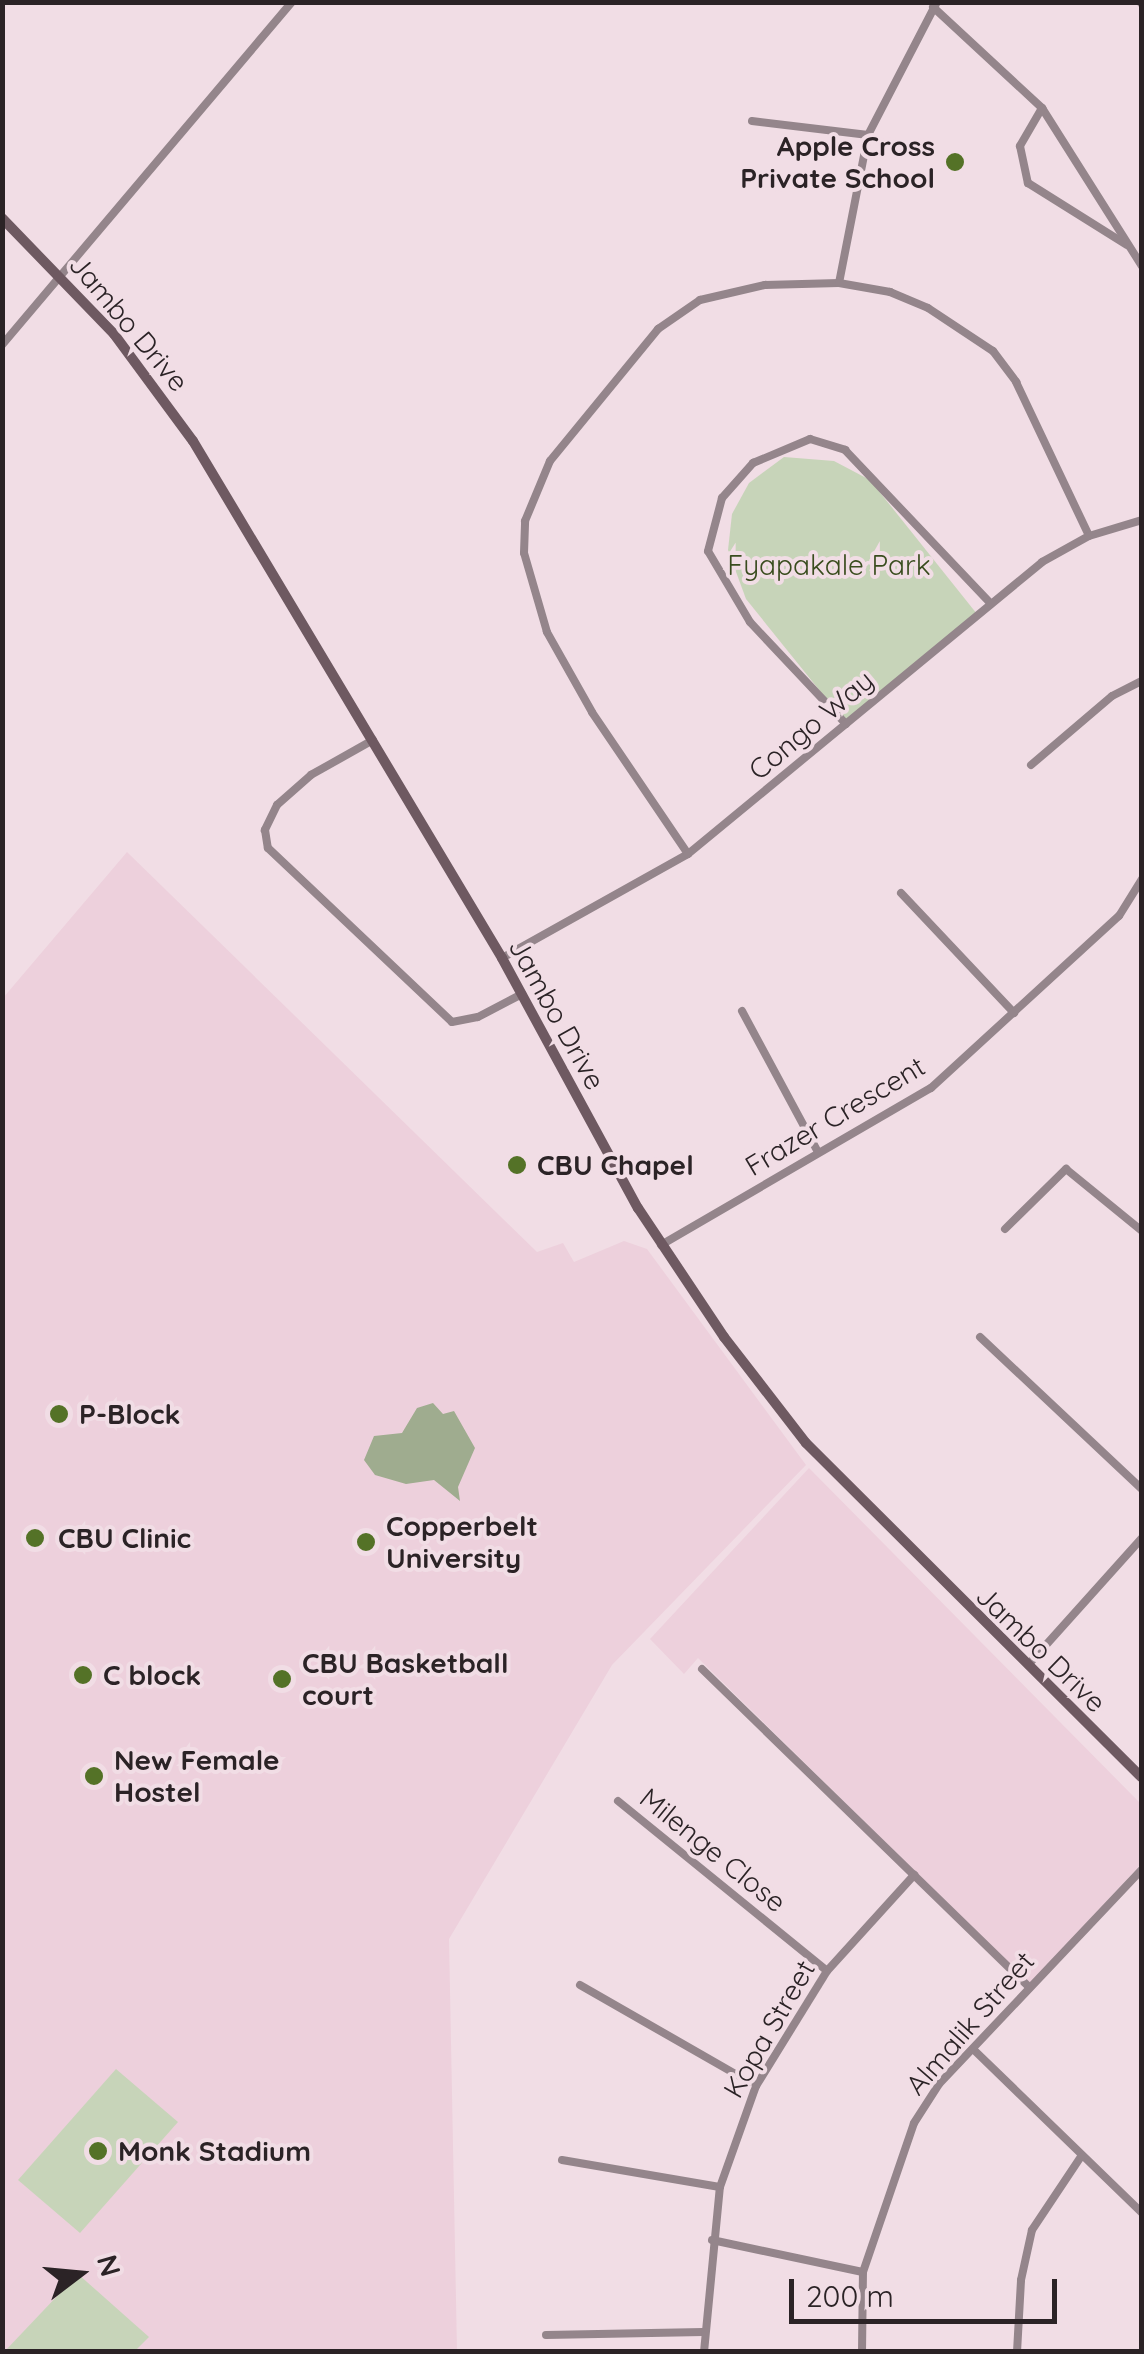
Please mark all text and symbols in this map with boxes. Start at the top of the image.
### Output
place label: Apple Cross Private School [740,129,935,195]
marker: Apple Cross Private School [944,151,966,173]
street label: Jambo Drive [62,248,196,398]
park label: Fyapakale Park [727,548,931,582]
street label: Congo Way [742,663,880,787]
street label: Jambo Drive [502,933,612,1095]
street label: Frazer Crescent [739,1049,931,1183]
place label: CBU Chapel [537,1148,694,1182]
marker: CBU Chapel [506,1154,528,1176]
place label: P-Block [79,1397,180,1431]
marker: P-Block [48,1403,70,1425]
place label: Copperbelt University [386,1509,538,1575]
place label: CBU Clinic [58,1521,191,1555]
marker: CBU Clinic [22,1525,48,1551]
marker: Copperbelt University [355,1531,377,1553]
street label: Jambo Drive [969,1579,1113,1719]
place label: CBU Basketball court [302,1646,508,1712]
place label: C block [103,1658,201,1692]
marker: C block [72,1664,94,1686]
marker: CBU Basketball court [271,1668,293,1690]
place label: New Female Hostel [114,1743,279,1809]
marker: New Female Hostel [83,1765,105,1787]
street label: Milenge Close [633,1781,793,1919]
street label: Almalik Street [899,1945,1041,2101]
street label: Kopa Street [716,1954,822,2104]
place label: Monk Stadium [118,2134,311,2168]
marker: Monk Stadium [87,2140,109,2162]
north arrow [30,2224,130,2324]
text: N [90,2251,129,2280]
scale bar [794,2259,1062,2321]
text: 200 m [806,2277,894,2315]

